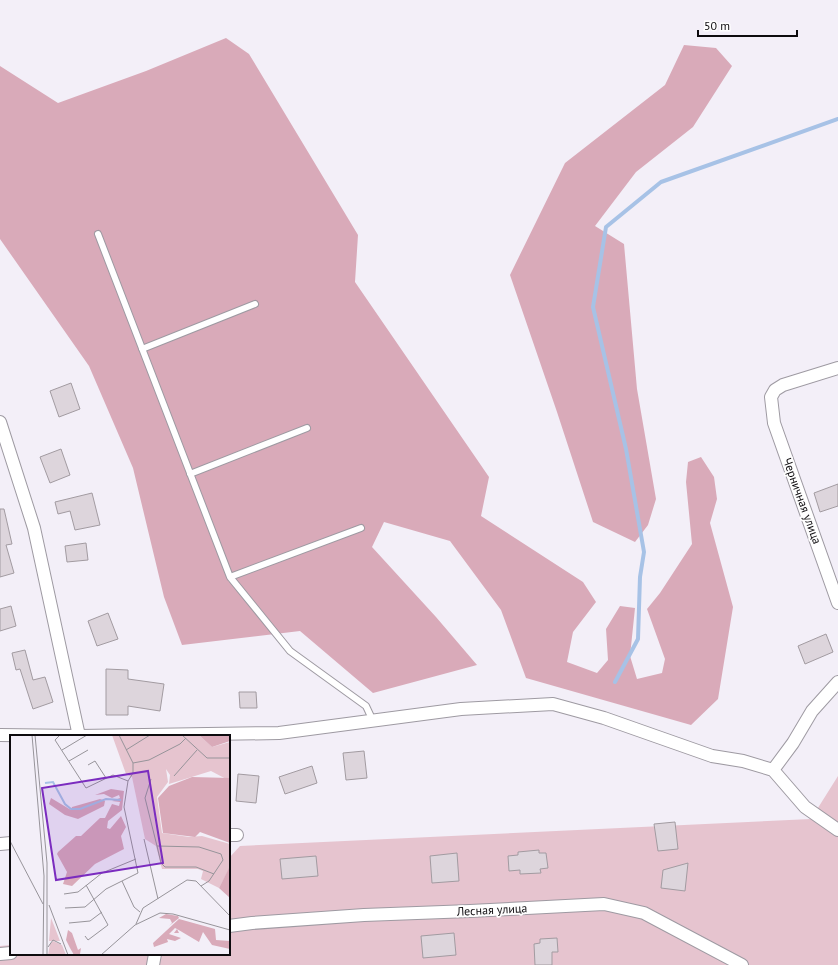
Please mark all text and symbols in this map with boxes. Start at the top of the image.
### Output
scale bar [698,12,797,38]
text: 50 m [704,18,730,33]
street label: Черничная улица [780,456,825,546]
inset map [10,735,230,955]
street label: Лесная улица [455,900,528,919]

